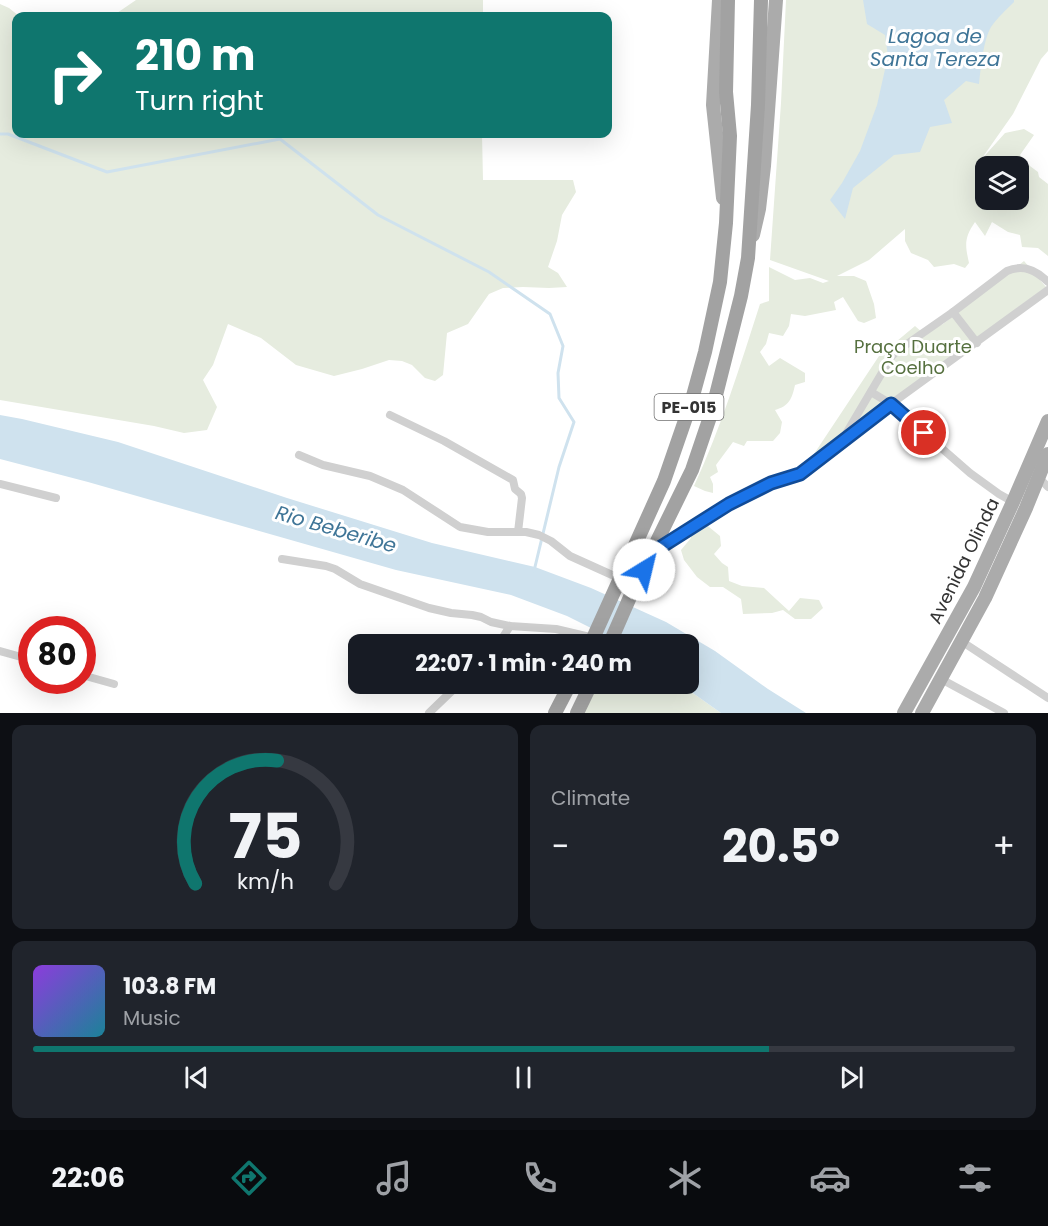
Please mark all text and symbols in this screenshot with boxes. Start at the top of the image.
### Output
water label: Lagoa de Santa Tereza [870,22,1000,73]
text: 210 m [135,26,256,85]
icon: right [36,36,114,114]
text: Turn right [135,82,264,119]
map controls [975,156,1029,210]
button: layers [975,156,1029,210]
park label: Praça Duarte Coelho [854,334,972,380]
road number: PE-015 [654,394,724,420]
pin [898,407,949,458]
icon: arrive [907,416,940,449]
street label: Avenida Olinda [922,494,1005,628]
water label: Rio Beberibe [272,498,400,560]
position arrow [612,538,676,602]
speed limit sign: 80 [18,616,96,694]
text: 22:07 · 1 min · 240 m [415,648,632,679]
text: Climate [551,784,630,812]
text: 75 [228,792,302,880]
text: 20.5° [722,815,840,878]
text: − [551,823,569,870]
text: + [992,823,1015,870]
text: km/h [236,866,294,897]
text: 103.8 FM [123,971,216,1002]
text: Music [123,1004,181,1032]
icon: previous [180,1061,213,1094]
icon: pause [507,1061,540,1094]
icon: next [835,1061,868,1094]
icon: directions [228,1157,270,1199]
icon: music [373,1157,415,1199]
icon: phone [519,1157,561,1199]
icon: climate [664,1157,706,1199]
icon: car [809,1157,851,1199]
icon: filters [954,1157,996,1199]
text: 22:06 [52,1159,125,1196]

